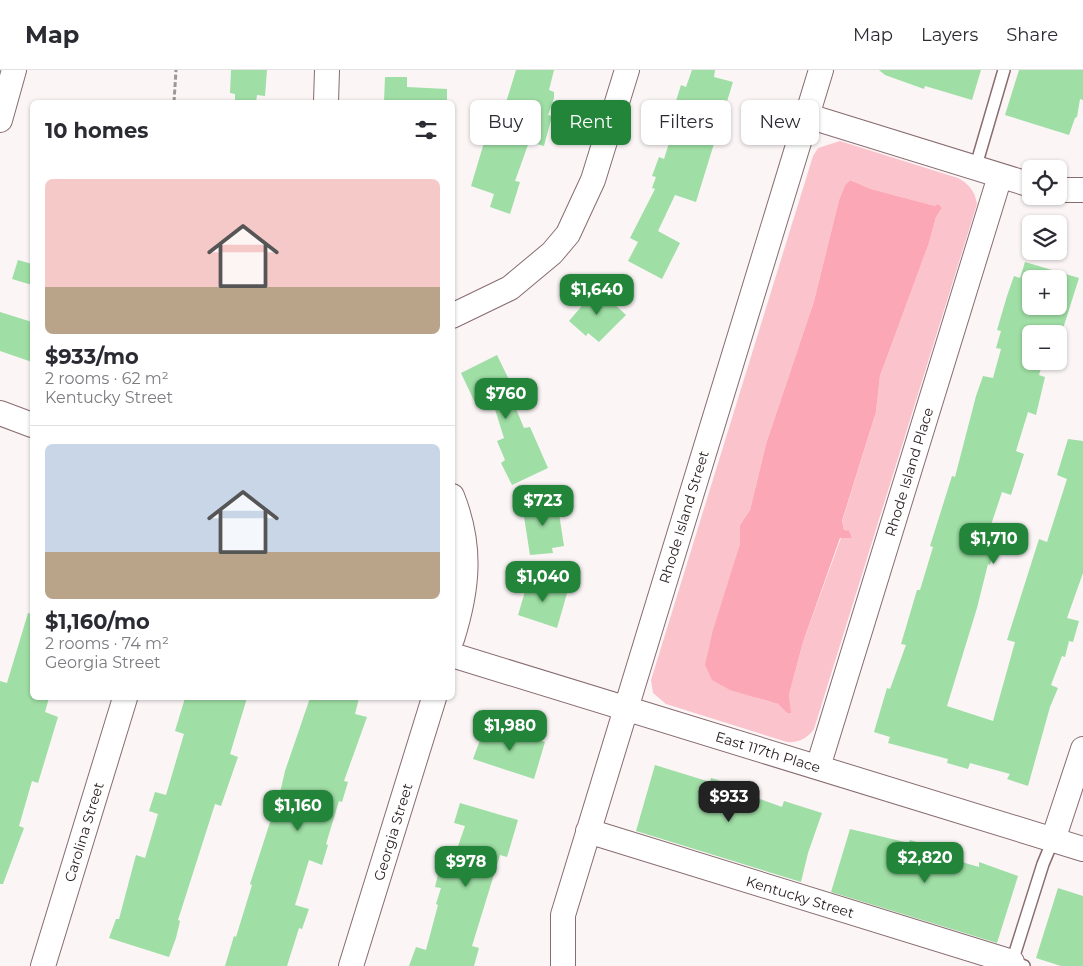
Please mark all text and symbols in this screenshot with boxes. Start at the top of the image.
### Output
text: Map [25,20,79,49]
text: Map [853,24,893,46]
text: Layers [921,24,978,46]
text: Share [1006,24,1058,46]
chip: Buy [470,100,541,145]
chip: Rent [551,100,631,145]
chip: Filters [641,100,731,145]
chip: New [741,100,819,145]
icon: filters [412,116,440,144]
text: 10 homes [45,118,148,143]
map controls [1022,160,1067,370]
button: locate [1022,160,1067,205]
icon: home [198,211,288,301]
button: layers [1022,215,1067,260]
button: + [1022,270,1067,315]
pin: $1,640 [556,274,638,316]
text: $1,640 [571,280,623,299]
button: − [1022,325,1067,370]
text: $933/mo [45,344,139,369]
text: 2 rooms · 62 m² [45,369,169,388]
pin: $760 [476,378,536,420]
text: $760 [486,384,526,403]
text: Kentucky Street [45,388,173,407]
street label: Rhode Island Place [881,405,937,539]
street label: Rhode Island Street [655,448,713,586]
icon: home [198,477,288,567]
pin: $723 [513,484,573,527]
text: $723 [524,491,562,510]
pin: $1,710 [953,522,1035,565]
text: $1,710 [970,529,1018,548]
pin: $1,040 [502,560,584,603]
text: $1,040 [516,567,570,586]
text: $1,160/mo [45,609,150,634]
text: 2 rooms · 74 m² [45,634,169,653]
text: Georgia Street [45,653,161,672]
pin: $1,980 [469,710,551,752]
text: $1,980 [484,716,536,735]
street label: East 117th Place [713,727,823,777]
street label: Carolina Street [60,780,108,884]
pin: $933 [699,780,759,823]
street label: Georgia Street [370,781,416,883]
text: $933 [710,787,748,806]
pin: $1,160 [257,790,339,832]
text: $1,160 [274,796,322,815]
pin: $2,820 [884,842,966,884]
pin: $978 [436,846,496,888]
text: $2,820 [897,848,953,867]
text: $978 [446,852,486,871]
street label: Kentucky Street [744,872,856,922]

